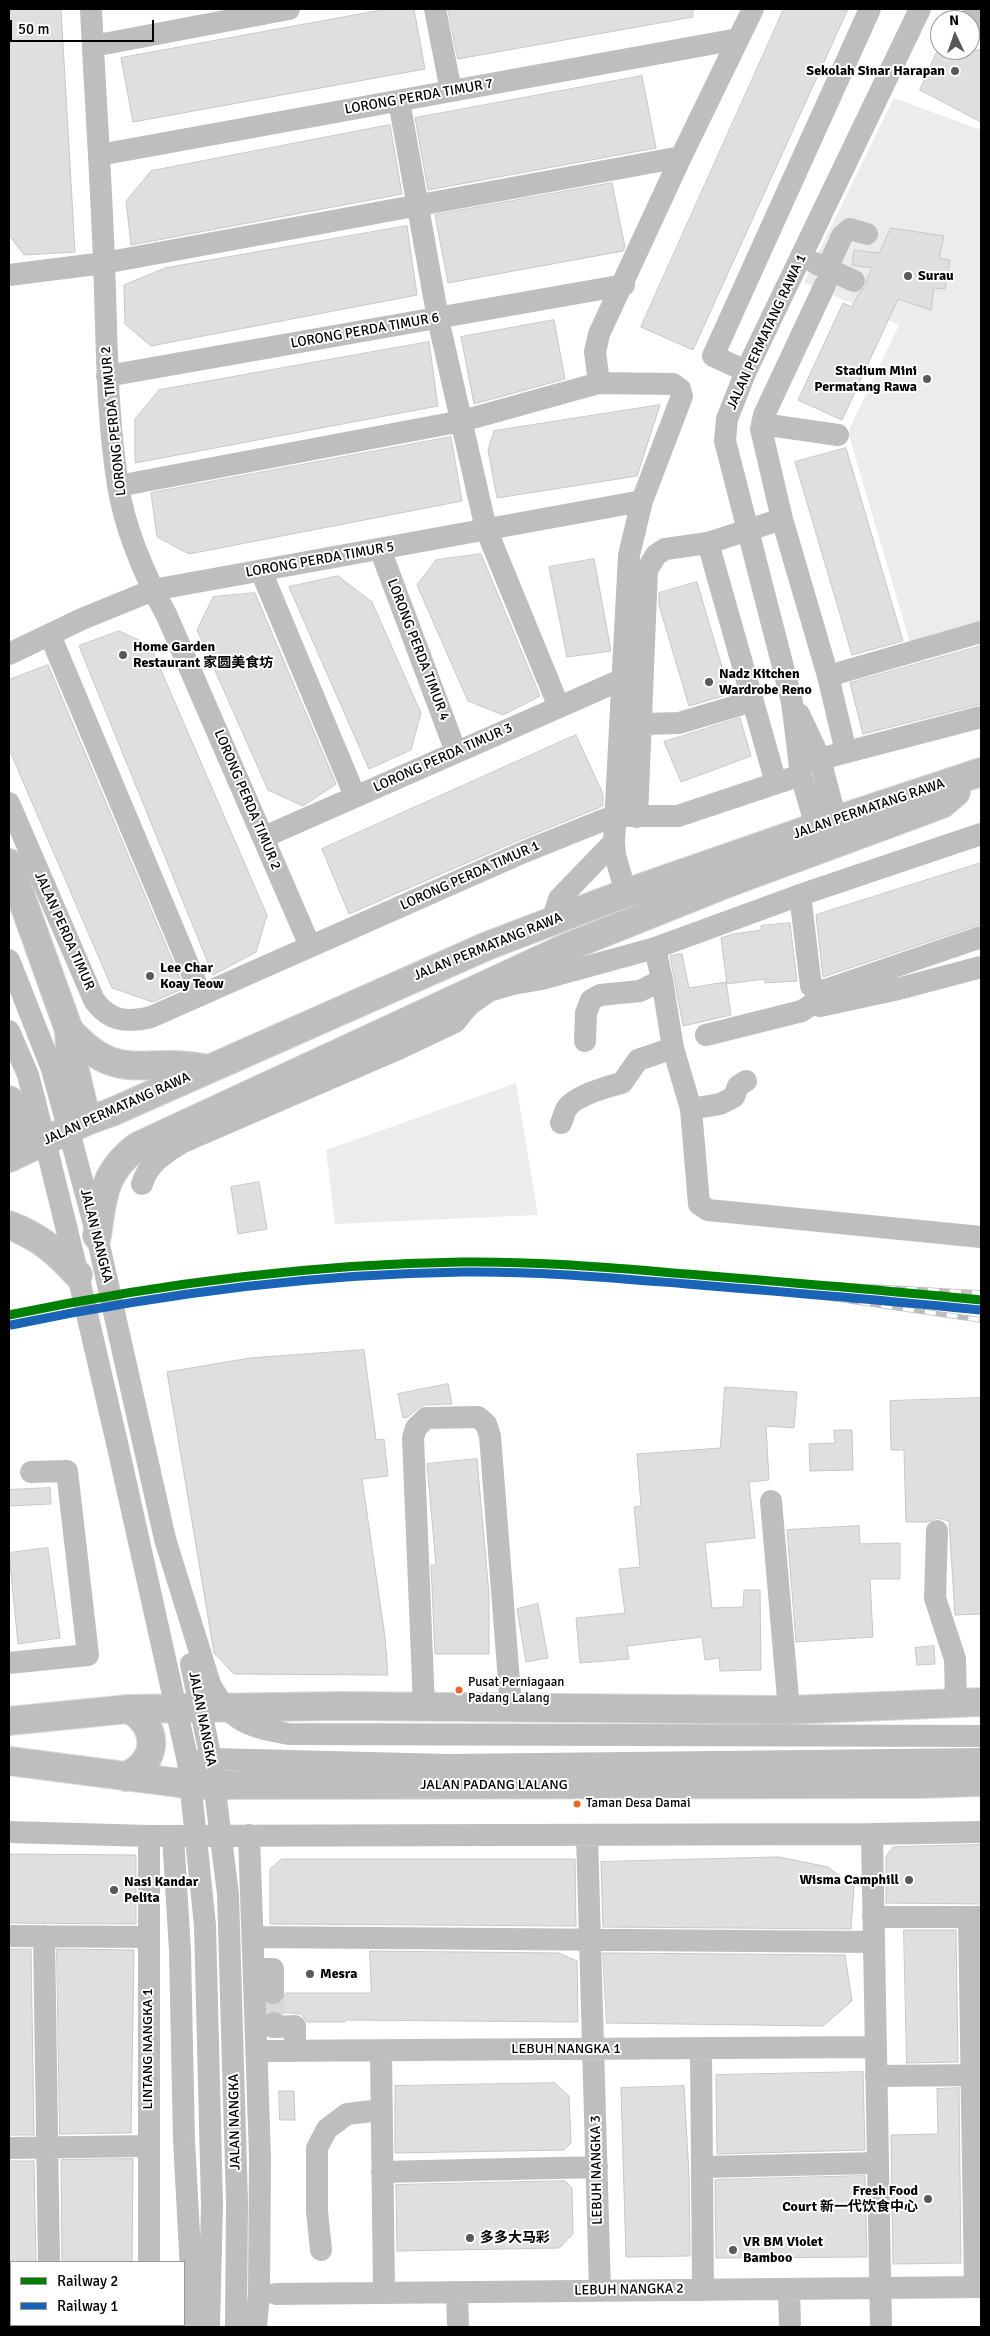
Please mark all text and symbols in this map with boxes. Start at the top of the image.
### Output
scale bar [12,10,156,42]
north arrow [930,10,980,60]
text: N [949,12,960,29]
text: 50 m [18,20,49,38]
place label: Sekolah Sinar Harapan [806,63,945,79]
marker: Sekolah Sinar Harapan [949,65,961,77]
street label: LORONG PERDA TIMUR 7 [343,76,495,118]
street label: JALAN PERMATANG RAWA 1 [724,252,810,412]
place label: Surau [918,268,954,284]
marker: Surau [902,270,914,282]
street label: LORONG PERDA TIMUR 6 [289,310,441,352]
street label: LORONG PERDA TIMUR 2 [98,345,130,497]
place label: Stadium Mini Permatang Rawa [814,363,917,396]
marker: Stadium Mini Permatang Rawa [921,373,933,385]
street label: LORONG PERDA TIMUR 5 [244,539,396,581]
street label: LORONG PERDA TIMUR 4 [383,577,453,723]
place label: Home Garden Restaurant 家圆美食坊 [133,639,273,672]
marker: Home Garden Restaurant 家圆美食坊 [117,649,129,661]
place label: Nadz Kitchen Wardrobe Reno [719,666,812,699]
marker: Nadz Kitchen Wardrobe Reno [703,676,715,688]
street label: LORONG PERDA TIMUR 3 [371,720,515,796]
street label: LORONG PERDA TIMUR 2 [210,727,284,873]
street label: JALAN PERMATANG RAWA [791,775,947,843]
street label: LORONG PERDA TIMUR 1 [398,838,542,914]
street label: JALAN PERDA TIMUR [30,869,98,993]
street label: JALAN PERMATANG RAWA [411,909,565,985]
place label: Lee Char Koay Teow [160,960,224,992]
marker: Lee Char Koay Teow [144,970,156,982]
street label: JALAN PERMATANG RAWA [41,1069,193,1149]
street label: JALAN NANGKA [76,1187,116,1285]
street label: JALAN NANGKA [185,1670,219,1768]
place label: Pusat Perniagaan Padang Lalang [468,1675,564,1706]
marker: Pusat Perniagaan Padang Lalang [454,1685,464,1695]
street label: JALAN PADANG LALANG [420,1777,568,1793]
place label: Taman Desa Damai [586,1796,690,1812]
marker: Taman Desa Damai [572,1799,582,1809]
place label: Wisma Camphill [799,1872,899,1888]
place label: Nasi Kandar Pelita [124,1874,198,1906]
marker: Wisma Camphill [903,1874,915,1886]
marker: Nasi Kandar Pelita [108,1884,120,1896]
place label: Mesra [320,1966,357,1982]
marker: Mesra [304,1968,316,1980]
street label: LINTANG NANGKA 1 [140,1988,156,2110]
street label: LEBUH NANGKA 1 [511,2041,621,2057]
street label: JALAN NANGKA [226,2074,244,2170]
street label: LEBUH NANGKA 3 [588,2115,606,2225]
place label: Fresh Food Court 新一代饮食中心 [782,2183,918,2216]
marker: Fresh Food Court 新一代饮食中心 [922,2193,934,2205]
place label: 多多大马彩 [480,2230,550,2246]
marker: 多多大马彩 [464,2232,476,2244]
place label: VR BM Violet Bamboo [743,2234,823,2266]
marker: VR BM Violet Bamboo [727,2244,739,2256]
legend [10,2261,185,2326]
text: Railway 2 [57,2272,118,2290]
street label: LEBUH NANGKA 2 [574,2281,684,2299]
text: Railway 1 [57,2297,118,2315]

